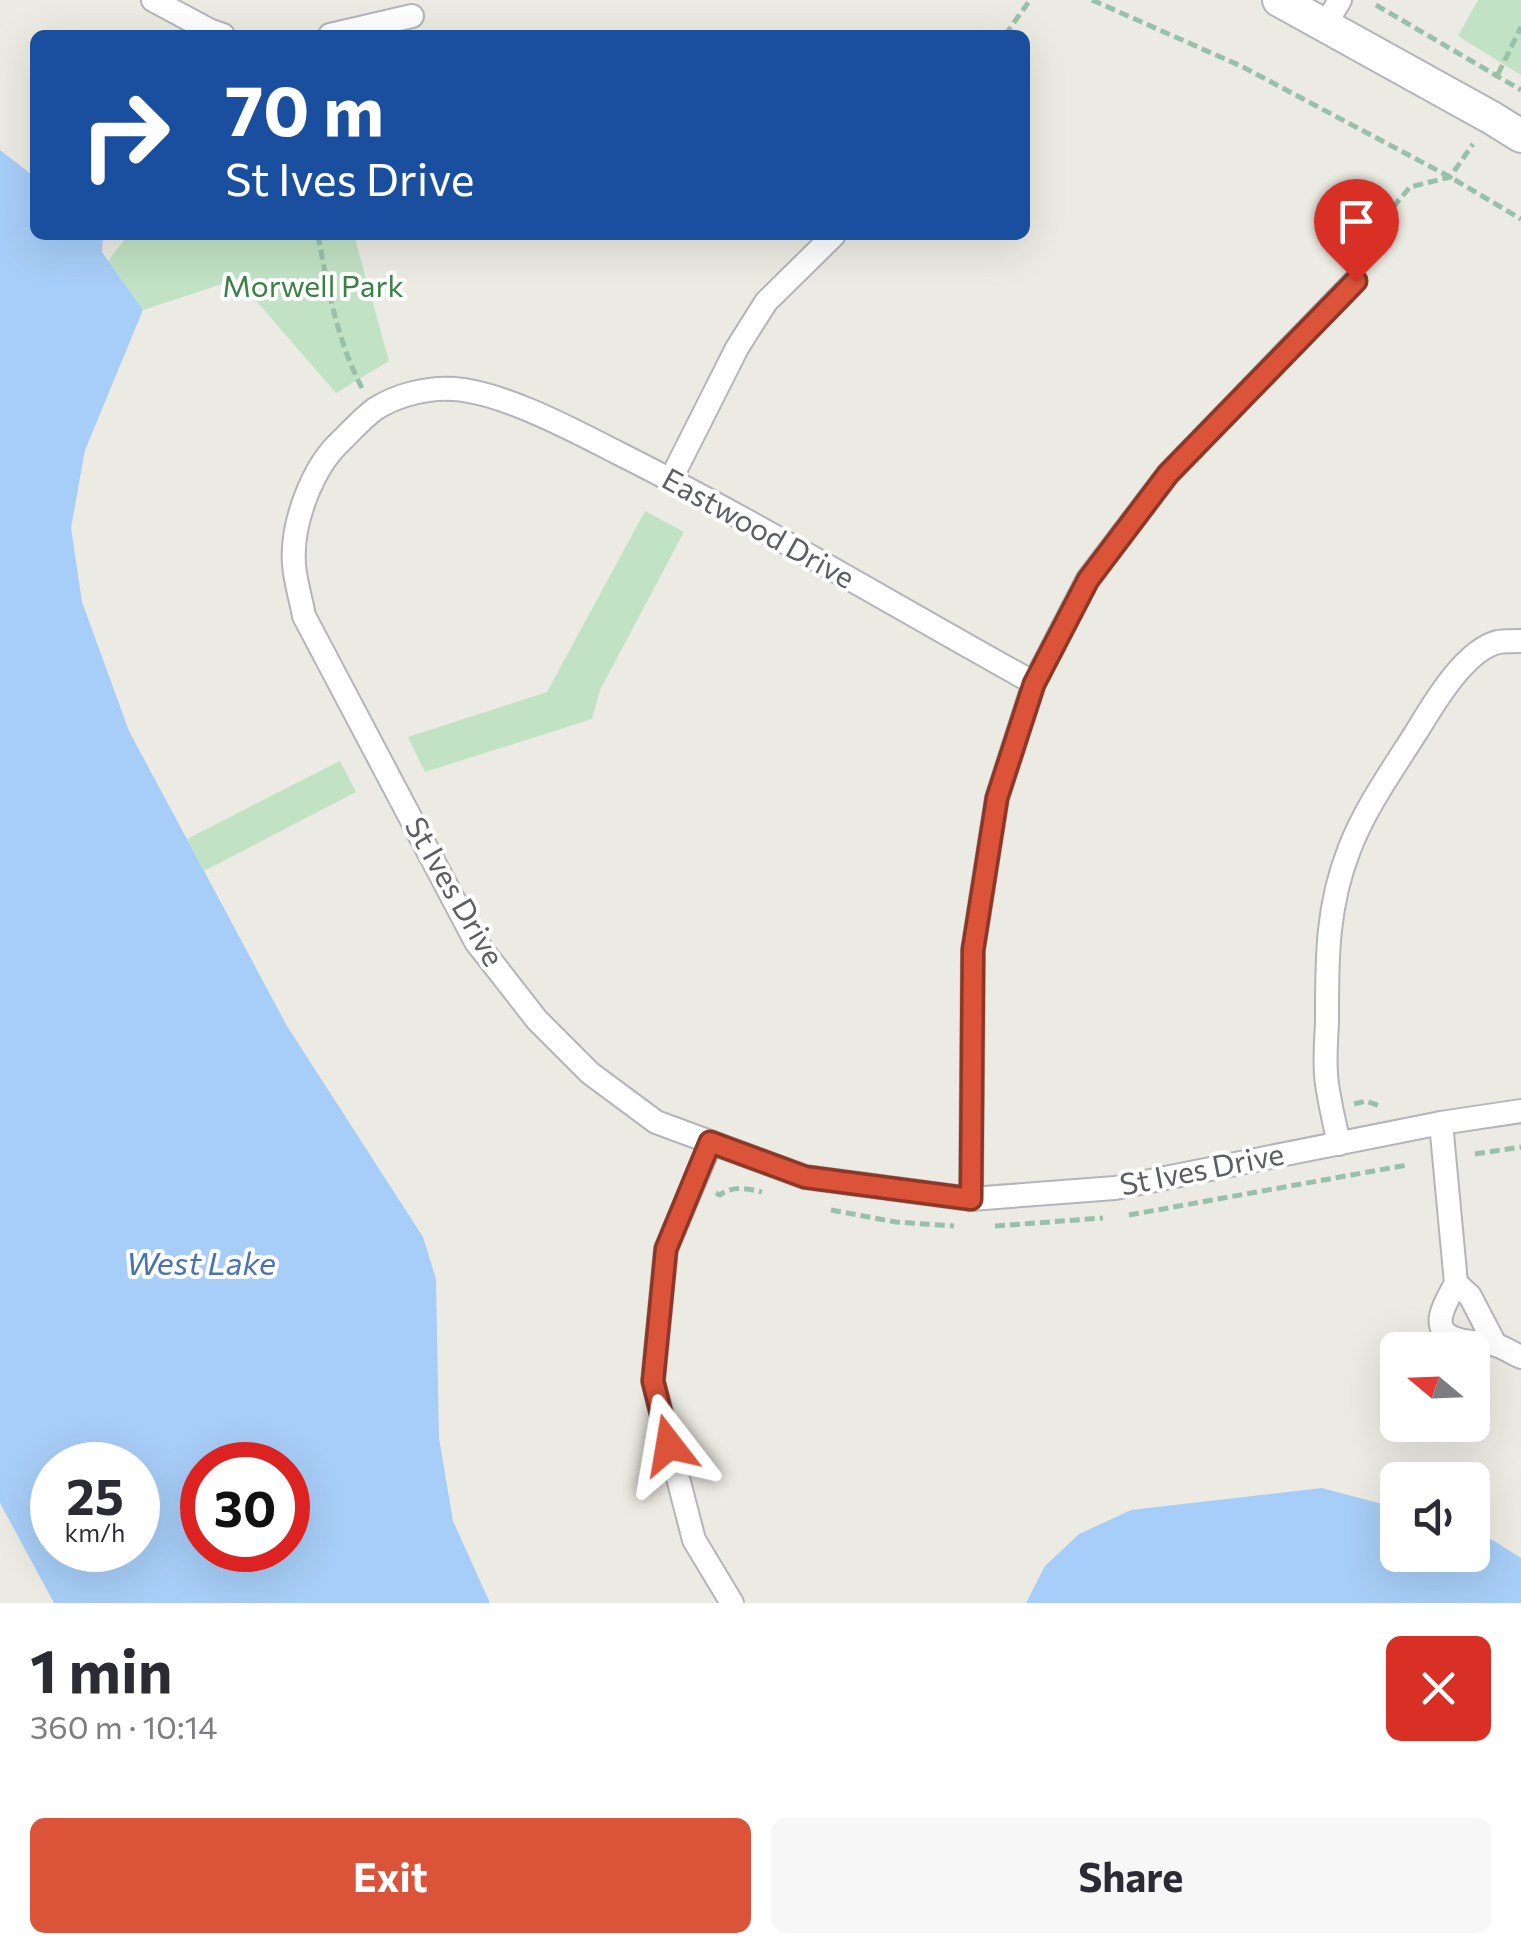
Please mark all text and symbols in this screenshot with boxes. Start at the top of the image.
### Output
text: 70 m [225,65,384,150]
icon: right [60,70,190,200]
text: St Ives Drive [225,150,474,205]
pin [1314,179,1399,282]
icon: arrive [1329,194,1384,249]
park label: Morwell Park [222,266,404,303]
street label: Eastwood Drive [657,459,862,595]
street label: St Ives Drive [399,809,514,972]
street label: St Ives Drive [1116,1134,1287,1202]
water label: West Lake [126,1242,276,1282]
north arrow [1380,1332,1490,1442]
map controls [1380,1332,1490,1572]
position arrow [617,1393,721,1497]
speed limit sign: 30 [180,1442,310,1572]
button: sound [1380,1462,1490,1572]
text: 25 [66,1464,124,1525]
text: km/h [65,1517,125,1547]
text: 1 min [30,1632,172,1705]
button: close [1386,1636,1491,1741]
text: 360 m · 10:14 [30,1706,217,1746]
button: Exit [30,1818,751,1933]
button: Share [771,1818,1491,1933]

